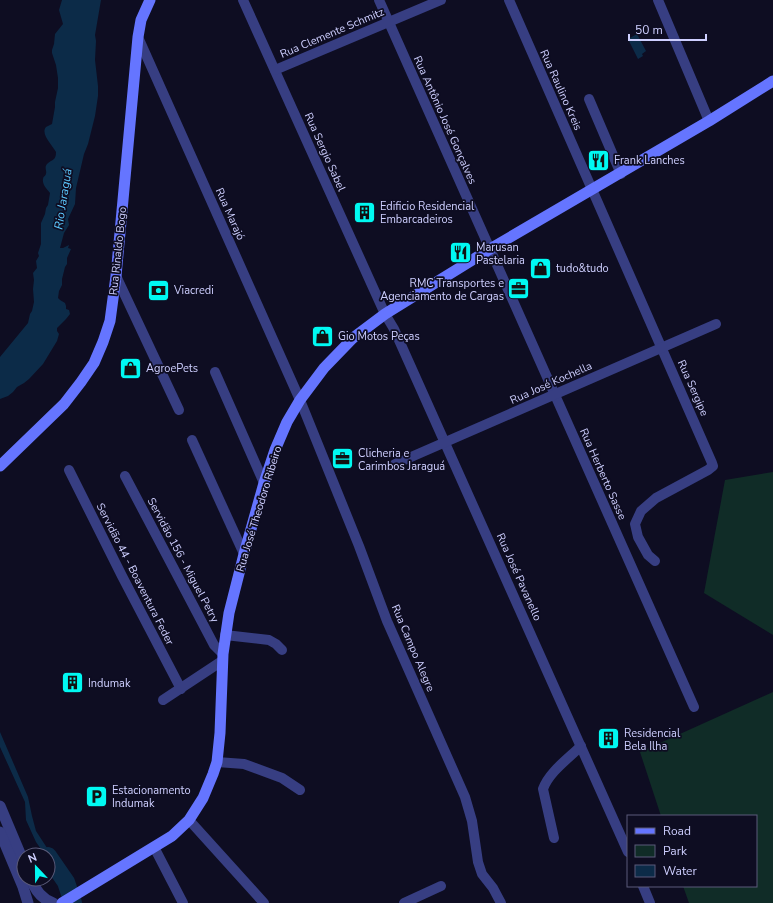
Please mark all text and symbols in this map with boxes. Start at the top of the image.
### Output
street label: Rua Clemente Schmitz [278,4,386,62]
scale bar [629,16,706,42]
text: 50 m [635,22,663,38]
street label: Rua Raulino Kreis [536,47,586,133]
street label: Rua Antônio José Gonçalves [410,54,480,186]
street label: Rua Sergio Sabel [301,110,349,194]
restaurant icon: Frank Lanches [586,147,612,173]
place label: Frank Lanches [614,153,685,168]
water label: Rio Jaraguá [50,167,76,231]
street label: Rua Marajó [212,185,248,243]
building icon: Edificio Residencial Embarcadeiros [352,199,378,225]
place label: Edificio Residencial Embarcadeiros [380,199,475,227]
street label: Rua Rinaldo Bogo [106,206,130,296]
restaurant icon: Marusan Pastelaria [448,240,474,266]
place label: Marusan Pastelaria [476,240,525,268]
shop icon: tudo&tudo [527,255,553,281]
place label: tudo&tudo [556,261,609,276]
place label: RMC Transportes e Agenciamento de Cargas [380,276,504,304]
office icon: RMC Transportes e Agenciamento de Cargas [506,276,532,302]
bank icon: Viacredi [145,277,171,303]
place label: Viacredi [173,283,214,298]
shop icon: Gio Motos Peças [310,323,336,349]
place label: Gio Motos Peças [338,329,420,344]
shop icon: AgroePets [118,355,144,381]
street label: Rua José Kochella [508,358,595,408]
street label: Rua Sergipe [674,358,712,419]
place label: AgroePets [146,361,198,376]
street label: Rua Herberto Sasse [576,426,630,522]
street label: Rua José Theodoro Ribeiro [233,444,285,574]
office icon: Clicheria e Carimbos Jaraguá [330,446,356,472]
place label: Clicheria e Carimbos Jaraguá [358,446,445,474]
street label: Servidão 156 - Miguel Petry [144,495,222,625]
street label: Servidão 44 - Boaventura Feder [93,501,177,648]
street label: Rua José Pavanello [493,531,545,623]
street label: Rua Campo Alegre [388,602,438,694]
building icon: Indumak [60,670,86,696]
place label: Indumak [88,676,131,691]
building icon: Residencial Bela Ilha [595,726,621,752]
place label: Residencial Bela Ilha [624,726,681,754]
parking icon: Estacionamento Indumak [83,783,109,809]
place label: Estacionamento Indumak [112,783,191,811]
legend [627,815,757,887]
text: Road [663,823,691,839]
text: Park [663,843,688,859]
north arrow [16,847,56,887]
text: N [26,850,39,867]
text: Water [663,863,697,879]

